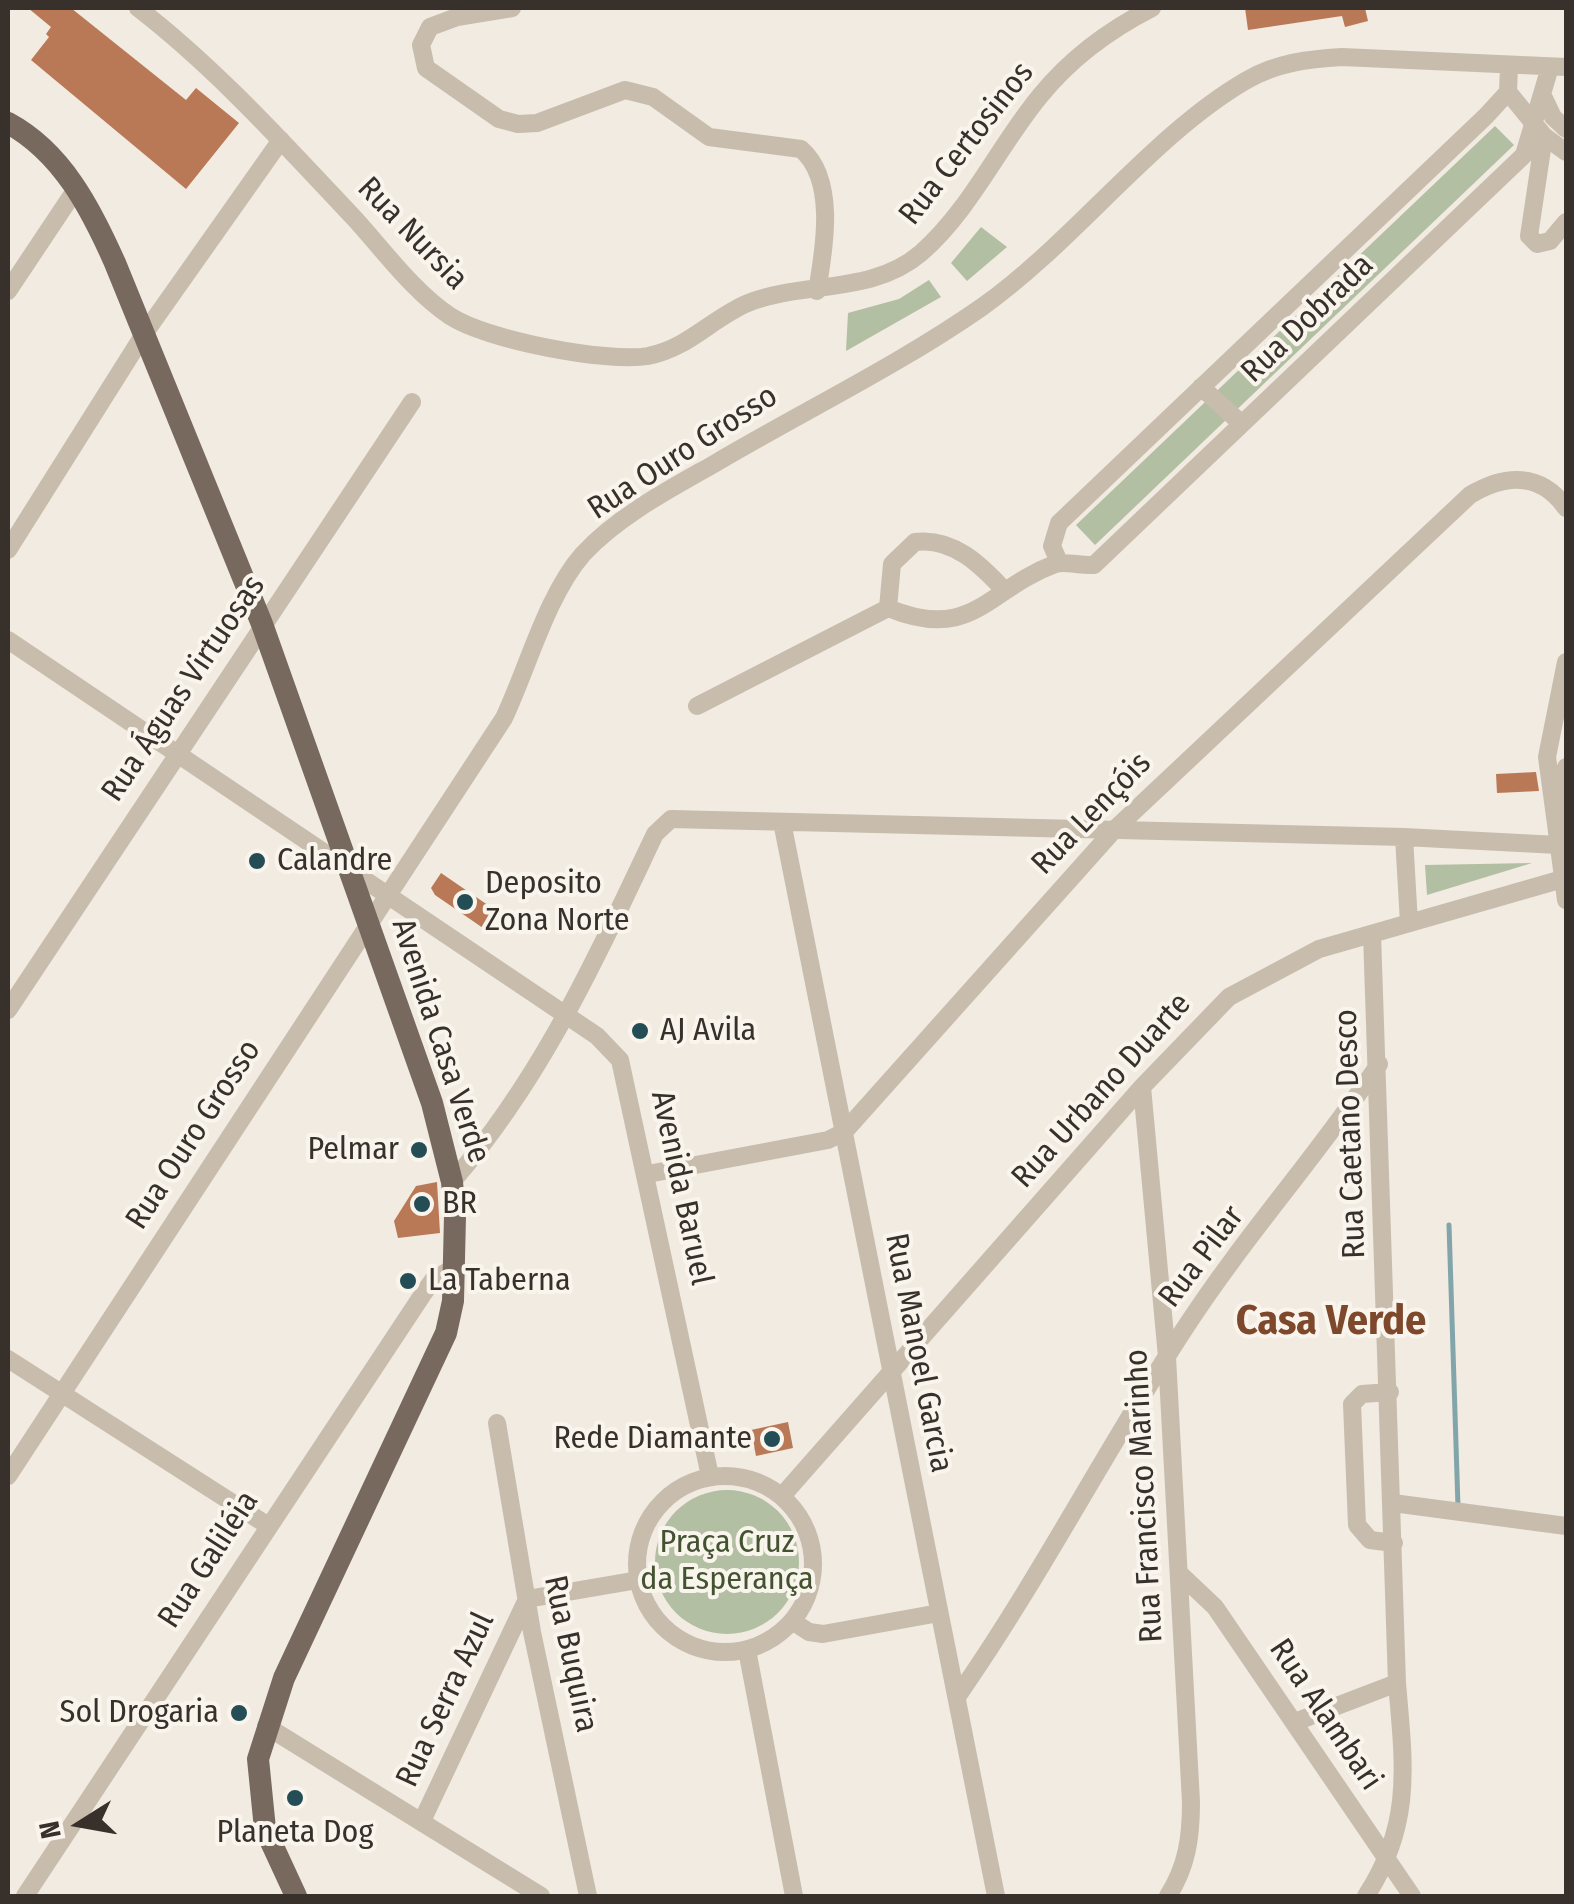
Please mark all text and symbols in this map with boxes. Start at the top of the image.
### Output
street label: Rua Certosinos [892,55,1042,233]
street label: Rua Nursia [349,170,475,298]
street label: Rua Dobrada [1234,247,1382,391]
street label: Rua Ouro Grosso [581,378,785,528]
street label: Rua Águas Virtuosas [94,569,274,809]
street label: Rua Lençóis [1024,745,1160,883]
place label: Calandre [277,842,392,880]
marker: Calandre [246,850,268,872]
place label: Deposito Zona Norte [485,865,630,940]
marker: Deposito Zona Norte [454,891,476,913]
street label: Avenida Casa Verde [382,914,498,1168]
street label: Rua Urbano Duarte [1004,986,1200,1196]
street label: Rua Caetano Desco [1327,1008,1375,1260]
place label: AJ Avila [660,1012,756,1050]
marker: AJ Avila [629,1020,651,1042]
street label: Rua Ouro Grosso [119,1033,269,1237]
street label: Avenida Baruel [642,1087,720,1289]
place label: Pelmar [308,1131,399,1169]
marker: Pelmar [408,1139,430,1161]
place label: BR [442,1185,477,1223]
marker: BR [411,1193,433,1215]
street label: Rua Pilar [1151,1199,1253,1315]
street label: Rua Manoel Garcia [876,1230,960,1476]
place label: La Taberna [428,1262,571,1300]
marker: La Taberna [397,1270,419,1292]
district label: Casa Verde [1236,1297,1426,1347]
street label: Rua Francisco Marinho [1118,1348,1172,1644]
place label: Rede Diamante [553,1420,752,1458]
marker: Rede Diamante [761,1428,783,1450]
street label: Rua Galiléia [151,1484,267,1636]
park label: Praça Cruz da Esperança [640,1524,814,1599]
street label: Rua Buquira [535,1572,605,1736]
street label: Rua Serra Azul [389,1607,503,1793]
street label: Rua Alambari [1260,1632,1390,1798]
place label: Sol Drogaria [60,1694,219,1732]
marker: Sol Drogaria [228,1702,250,1724]
north arrow [30,1774,130,1874]
marker: Planeta Dog [284,1787,306,1809]
place label: Planeta Dog [217,1814,373,1852]
text: N [32,1818,68,1841]

